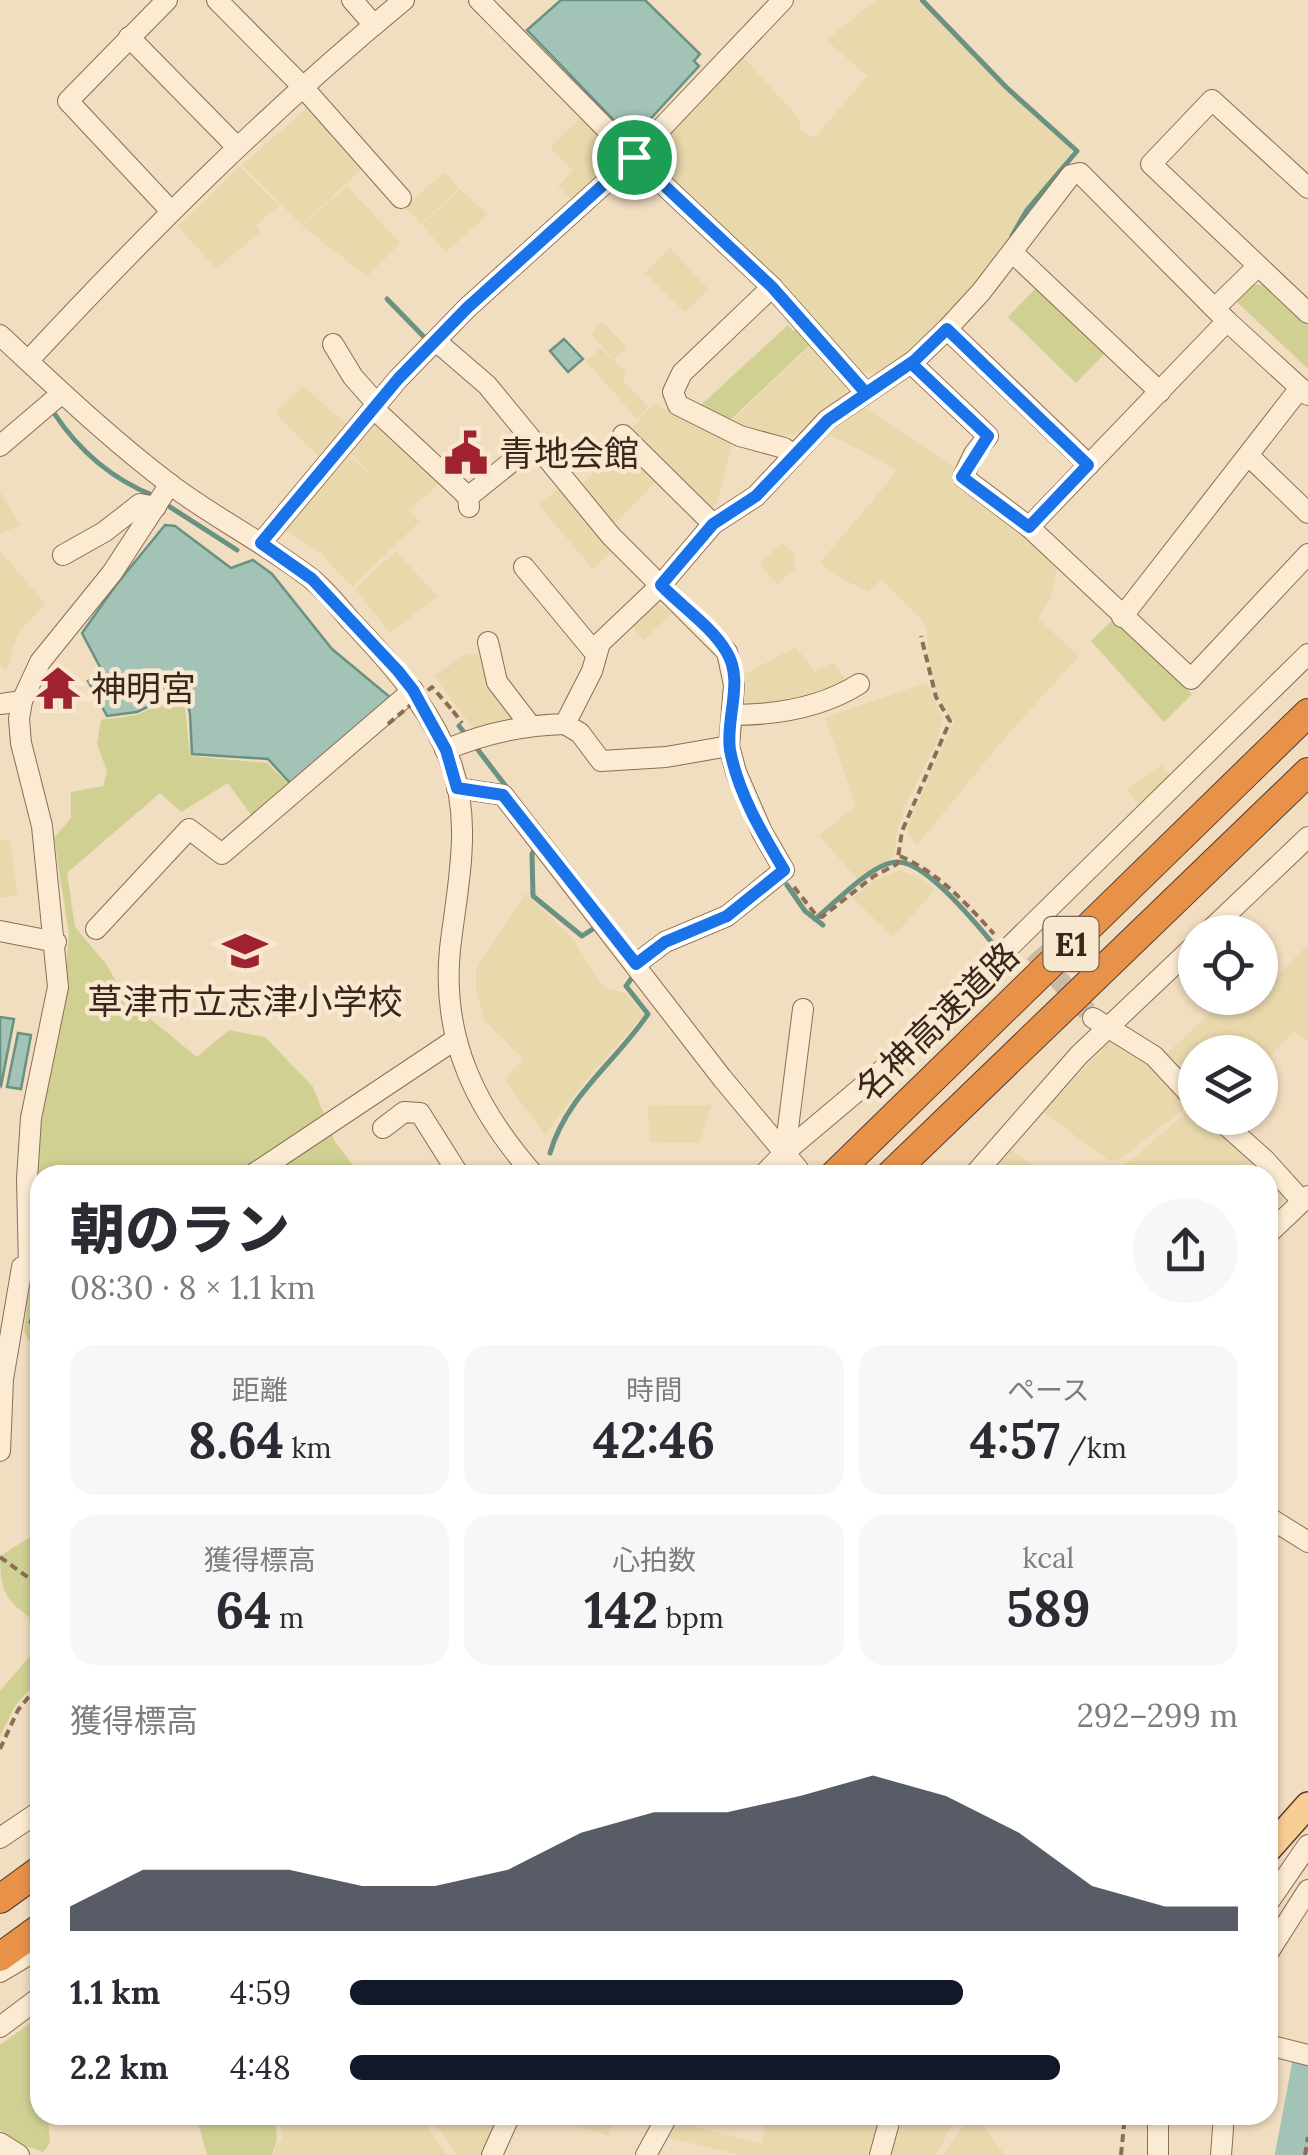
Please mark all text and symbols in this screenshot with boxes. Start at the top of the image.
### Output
pin [592,115,677,200]
icon: arrive [607,130,662,185]
public building icon: 青地会館 [442,429,490,477]
place label: 青地会館 [499,431,639,476]
temple icon: 神明宮 [34,664,82,712]
place label: 神明宮 [91,666,196,711]
map controls [1178,915,1278,1135]
button: locate [1178,915,1278,1015]
road number: E1 [1044,917,1098,971]
school or university icon: 草津市立志津小学校 [221,927,269,975]
street label: 名神高速道路 [846,933,1028,1111]
place label: 草津市立志津小学校 [87,979,403,1024]
button: layers [1178,1035,1278,1135]
text: 朝のラン [70,1194,290,1264]
button: share [1133,1198,1238,1303]
text: 08:30 · 8 × 1.1 km [70,1267,316,1308]
text: 距離 [232,1372,288,1408]
text: 時間 [626,1372,682,1408]
text: ペース [1007,1372,1090,1408]
text: 8.64 [188,1408,284,1472]
text: 42:46 [593,1408,715,1472]
text: 4:57 [970,1408,1060,1472]
text: km [284,1430,332,1466]
text: /km [1060,1430,1127,1466]
text: kcal [1022,1540,1074,1576]
text: 獲得標高 [204,1542,316,1578]
text: 心拍数 [612,1542,696,1578]
text: 589 [1006,1576,1091,1640]
text: 64 [215,1578,272,1642]
text: 142 [584,1578,658,1642]
text: m [272,1600,304,1636]
text: bpm [658,1600,724,1636]
text: 292–299 m [1077,1695,1238,1736]
text: 獲得標高 [70,1700,198,1741]
text: 1.1 km [70,1972,160,2013]
text: 4:59 [230,1972,291,2013]
text: 2.2 km [70,2047,168,2088]
text: 4:48 [230,2047,291,2088]

